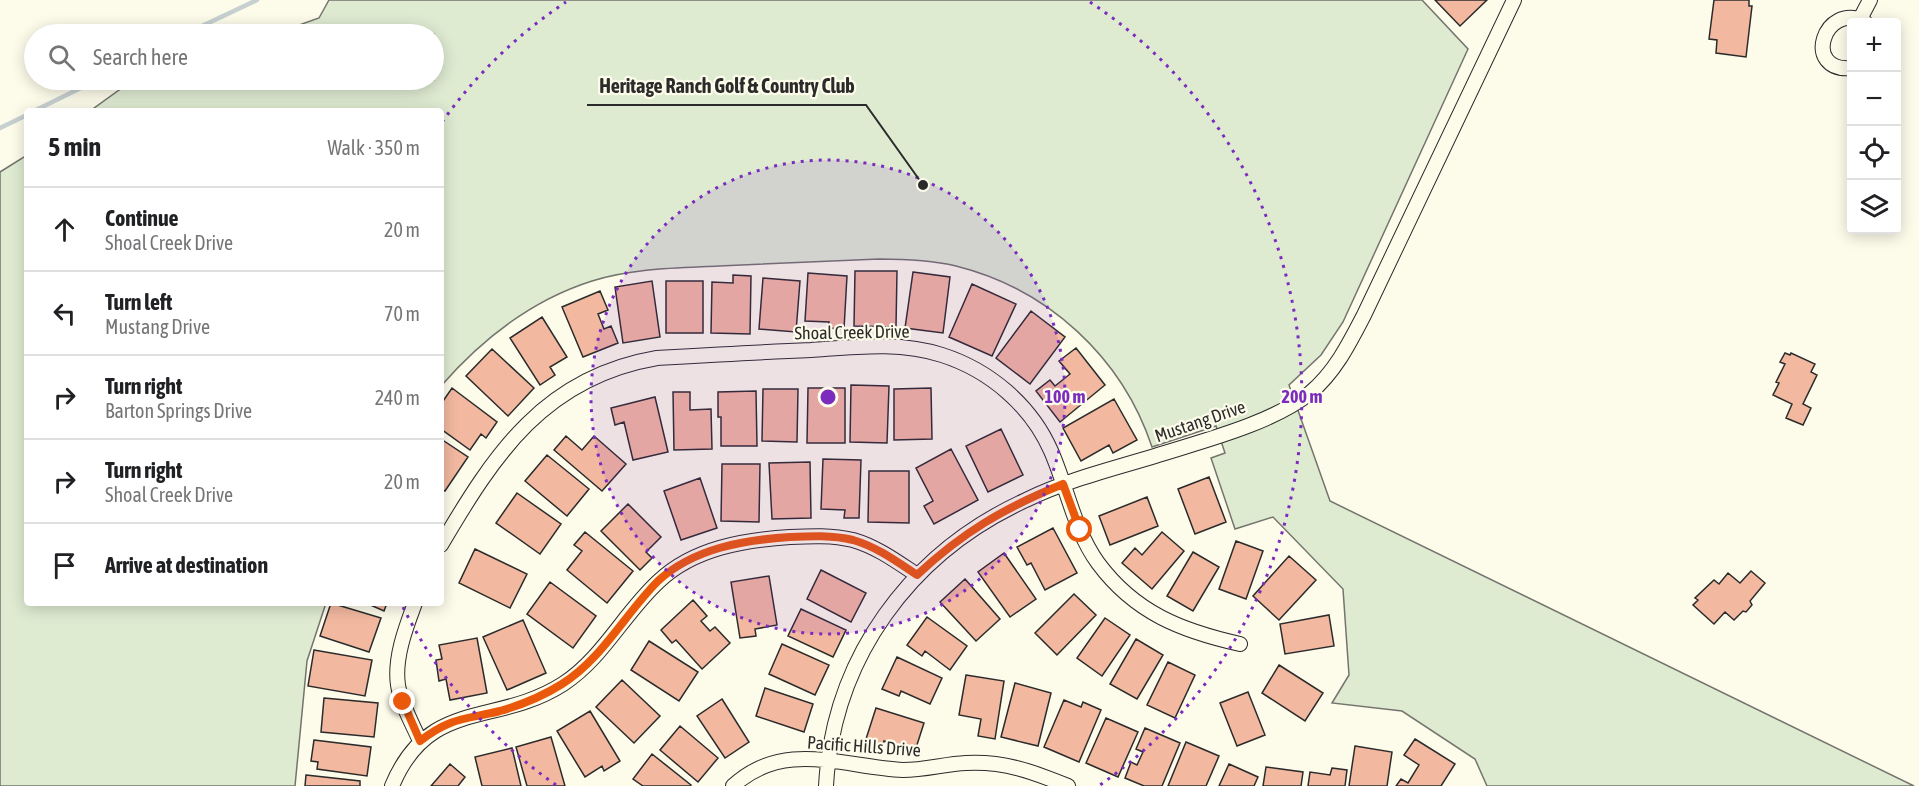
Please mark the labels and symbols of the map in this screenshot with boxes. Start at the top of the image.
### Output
callout: Heritage Ranch Golf & Country Club [587,67,866,105]
text: Heritage Ranch Golf & Country Club [599,74,855,97]
street label: Shoal Creek Drive [794,320,910,344]
text: 100 m [1045,386,1085,407]
text: 200 m [1282,386,1322,407]
centre of rings [818,387,838,407]
street label: Mustang Drive [1152,396,1248,446]
route start [1066,516,1092,542]
route end [389,688,415,714]
street label: Pacific Hills Drive [807,732,921,760]

